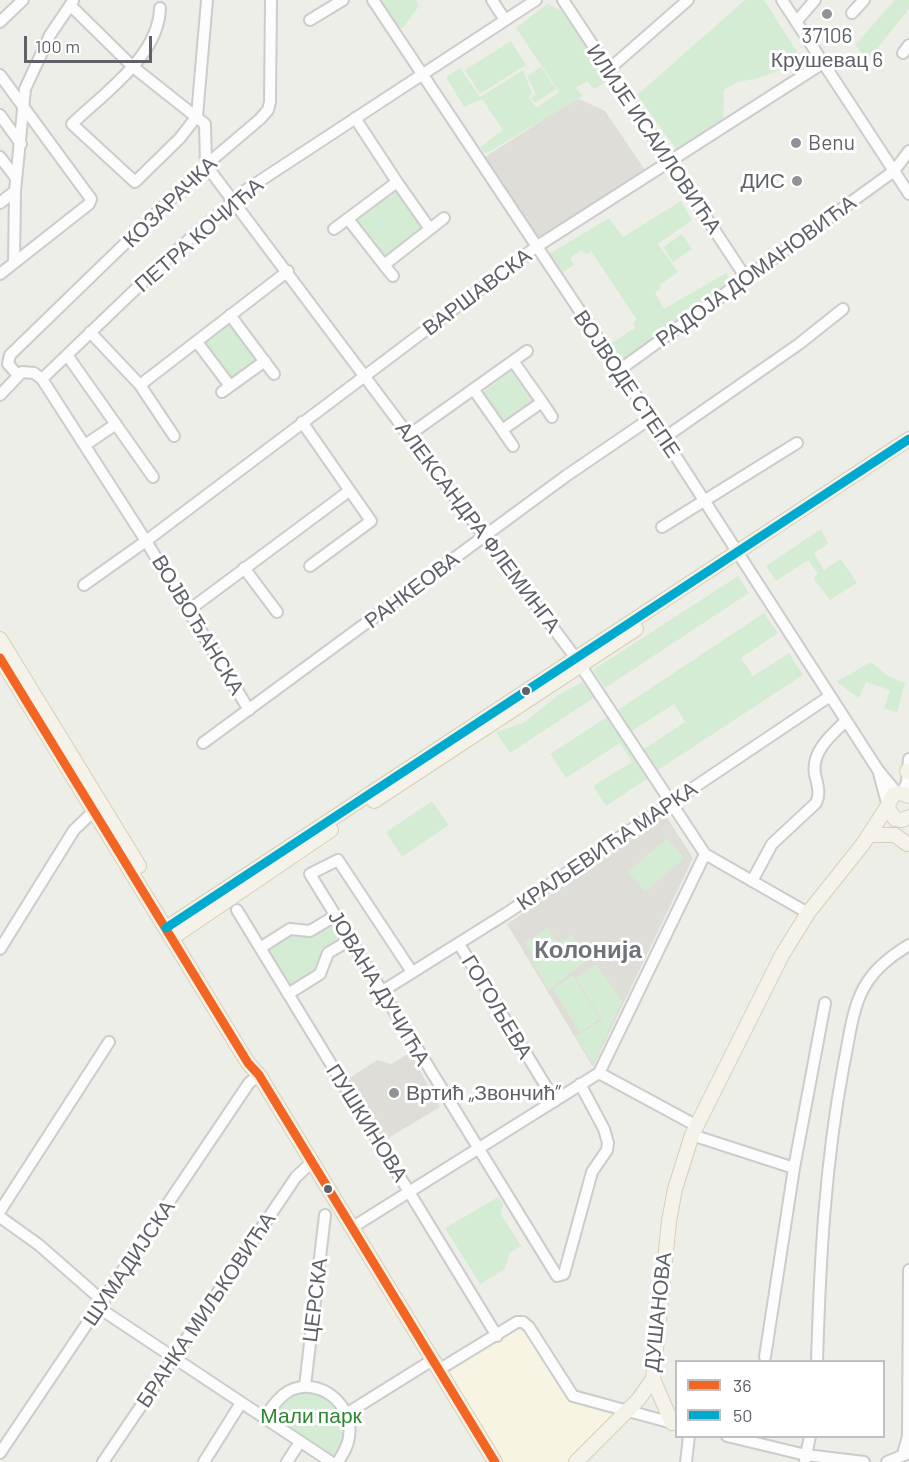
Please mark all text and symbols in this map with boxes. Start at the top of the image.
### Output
marker: 37106 Крушевац 6 [820,7,834,21]
place label: 37106 Крушевац 6 [771,23,883,73]
scale bar [27,24,154,62]
text: 100 m [35,35,80,57]
street label: ИЛИЈЕ ИСАИЛОВИЋА [581,40,727,238]
place label: Benu [808,130,855,156]
marker: Benu [789,136,803,150]
street label: КОЗАРАЧКА [118,151,222,253]
place label: ДИС [741,168,785,194]
street label: ПЕТРА КОЧИЋА [130,172,268,298]
marker: ДИС [790,174,804,188]
street label: РАДОЈА ДОМАНОВИЋА [651,190,861,352]
street label: ВАРШАВСКА [418,243,536,341]
street label: ВОЈВОДЕ СТЕПЕ [568,306,686,462]
street label: АЛЕКСАНДРА ФЛЕМИНГА [390,416,566,638]
street label: РАНКЕОВА [360,546,464,634]
street label: ВОЈВОЂАНСКА [146,551,250,699]
unlabelled marker [520,685,532,697]
street label: КРАЉЕВИЋА МАРКА [512,776,702,916]
street label: ЈОВАНА ДУЧИЋА [323,906,435,1070]
district label: Колонија [534,936,642,964]
street label: ГОГОЉЕВА [456,951,538,1063]
street label: ПУШКИНОВА [321,1060,413,1186]
place label: Вртић „Звончић” [406,1080,561,1106]
marker: Вртић „Звончић” [387,1086,401,1100]
unlabelled marker [322,1183,334,1195]
street label: ШУМАДИЈСКА [78,1195,180,1331]
street label: БРАНКА МИЉКОВИЋА [131,1208,281,1412]
street label: ДУШАНОВА [639,1251,677,1373]
street label: ЦЕРСКА [297,1256,333,1344]
legend [675,1360,885,1438]
text: 36 [733,1374,752,1396]
park label: Мали парк [260,1403,362,1429]
text: 50 [733,1404,752,1426]

